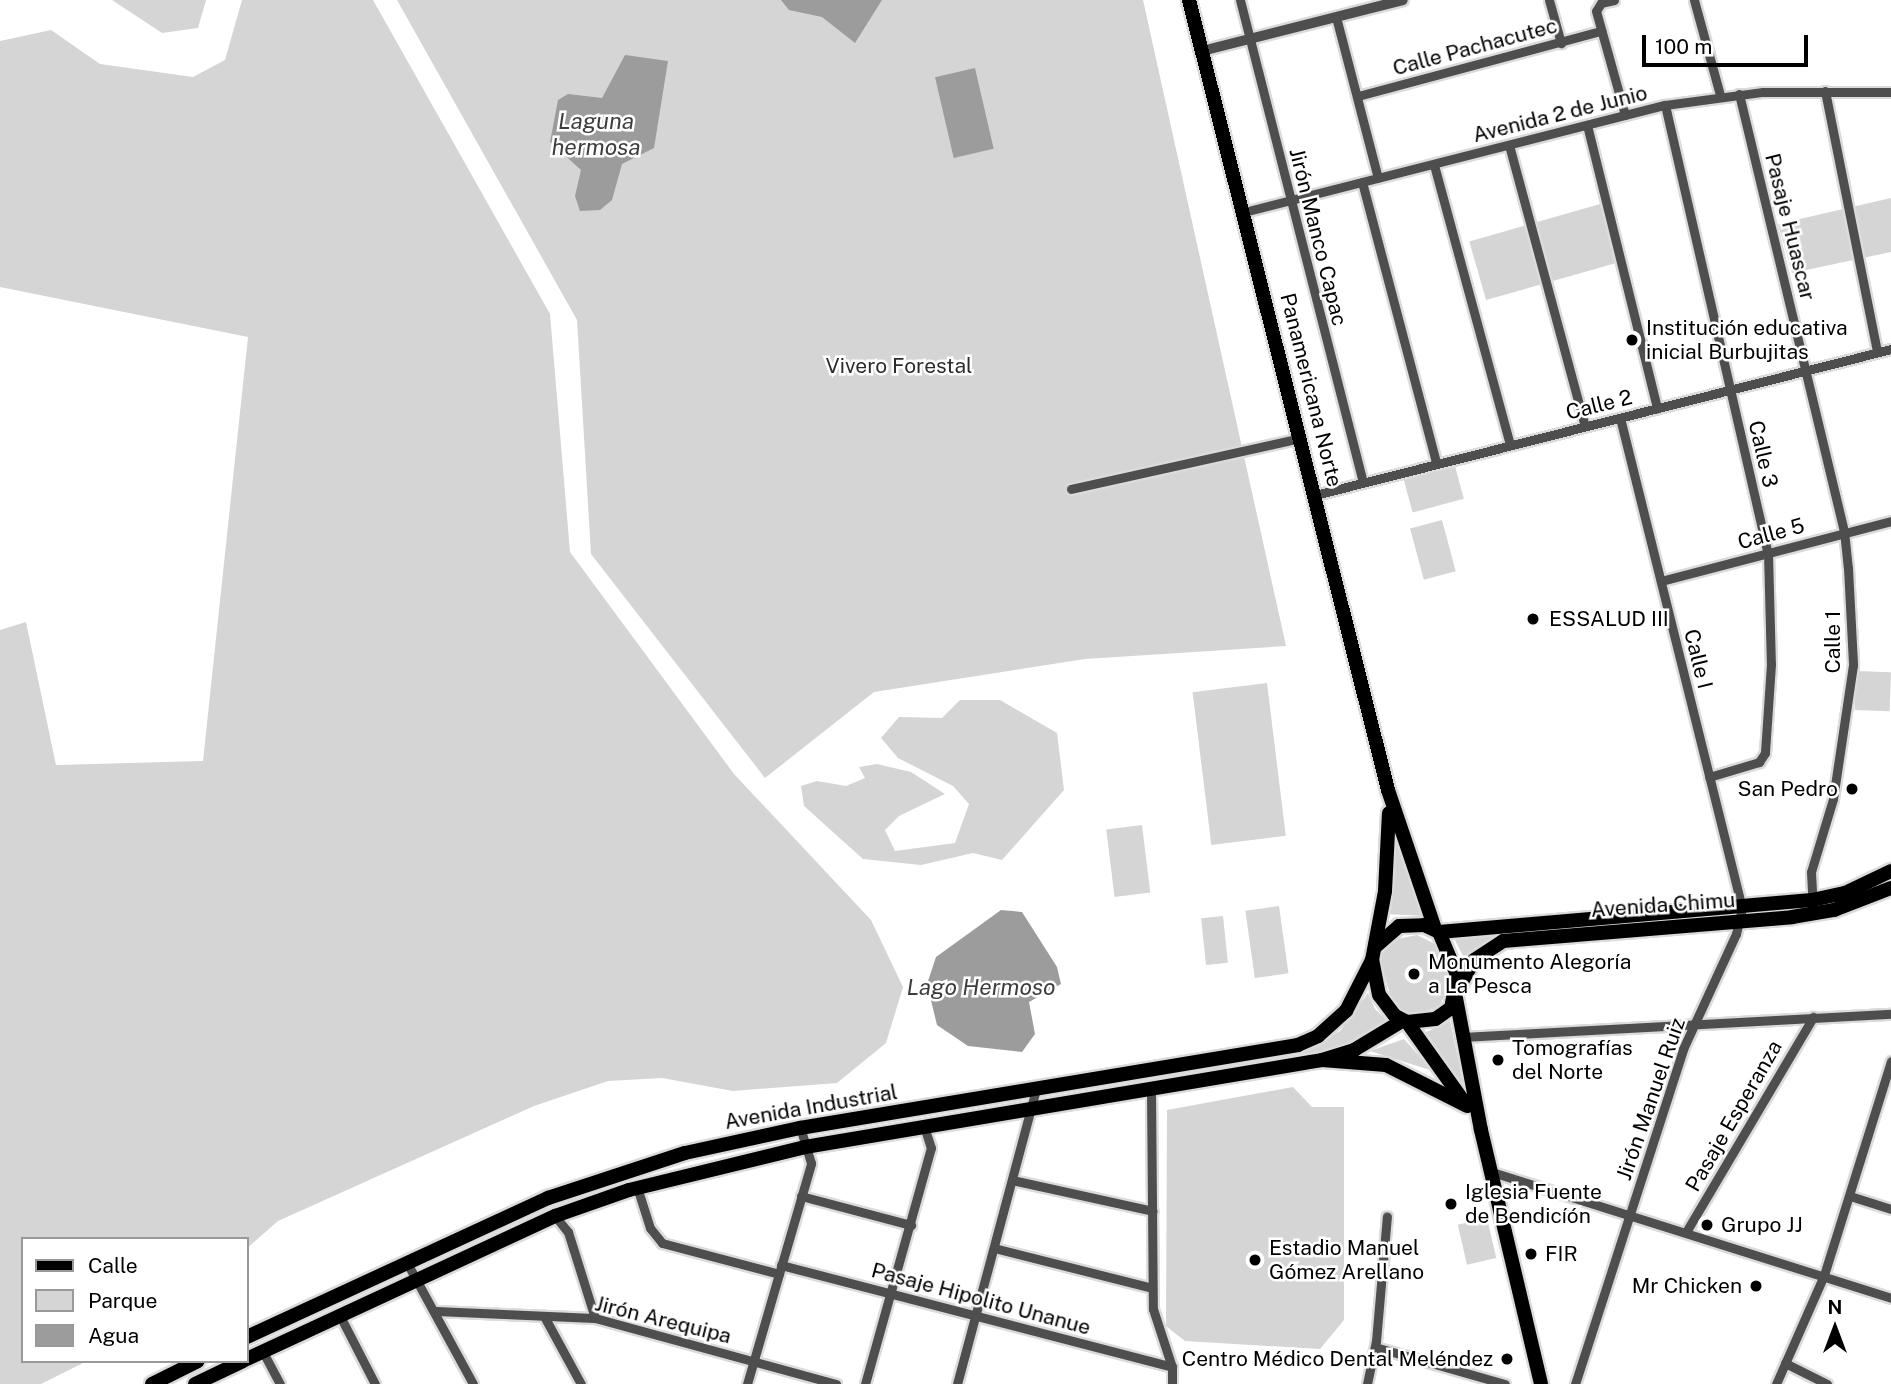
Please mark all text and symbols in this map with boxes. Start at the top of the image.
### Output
street label: Calle Pachacutec [1390,13,1560,81]
scale bar [1646,21,1812,65]
text: 100 m [1655,34,1712,59]
street label: Avenida 2 de Junio [1470,80,1650,148]
water label: Laguna hermosa [551,107,641,161]
street label: Jirón Manco Capac [1284,145,1352,329]
street label: Pasaje Huascar [1760,151,1820,303]
street label: Panamericana Norte [1275,290,1347,490]
place label: Institución educativa inicial Burbujitas [1646,315,1848,365]
marker: Institución educativa inicial Burbujitas [1624,332,1640,348]
park label: Vivero Forestal [826,353,972,379]
street label: Calle 2 [1563,385,1635,425]
street label: Calle 3 [1743,418,1783,490]
street label: Calle 5 [1735,513,1807,555]
place label: ESSALUD III [1549,606,1669,632]
marker: ESSALUD III [1523,609,1543,629]
street label: Calle 1 [1820,610,1846,674]
street label: Calle I [1678,626,1718,692]
place label: San Pedro [1738,776,1838,802]
marker: San Pedro [1844,781,1860,797]
street label: Avenida Chimu [1590,887,1736,923]
place label: Monumento Alegoría a La Pesca [1428,949,1631,999]
marker: Monumento Alegoría a La Pesca [1406,966,1422,982]
water label: Lago Hermoso [906,973,1056,1001]
street label: Jirón Manuel Ruiz [1611,1014,1691,1184]
place label: Tomografías del Norte [1512,1035,1633,1085]
street label: Pasaje Esperanza [1680,1036,1788,1196]
marker: Tomografías del Norte [1490,1052,1506,1068]
street label: Avenida Industrial [723,1079,899,1135]
place label: Iglesia Fuente de Bendicíón [1465,1179,1602,1229]
marker: Iglesia Fuente de Bendicíón [1443,1196,1459,1212]
place label: Grupo JJ [1721,1212,1803,1238]
marker: Grupo JJ [1699,1217,1715,1233]
place label: Estadio Manuel Gómez Arellano [1269,1235,1424,1285]
legend [21,1237,248,1363]
place label: FIR [1545,1241,1578,1267]
marker: FIR [1523,1246,1539,1262]
marker: Estadio Manuel Gómez Arellano [1247,1252,1263,1268]
text: Calle [88,1253,138,1278]
street label: Pasaje Hipolito Unanue [868,1258,1094,1340]
place label: Mr Chicken [1632,1273,1742,1299]
marker: Mr Chicken [1748,1278,1764,1294]
text: Parque [88,1288,157,1313]
street label: Jirón Arequipa [592,1291,734,1349]
north arrow [1800,1293,1870,1363]
text: N [1828,1296,1842,1318]
text: Agua [88,1323,139,1348]
place label: Centro Médico Dental Meléndez [1182,1346,1493,1372]
marker: Centro Médico Dental Meléndez [1499,1351,1515,1367]

